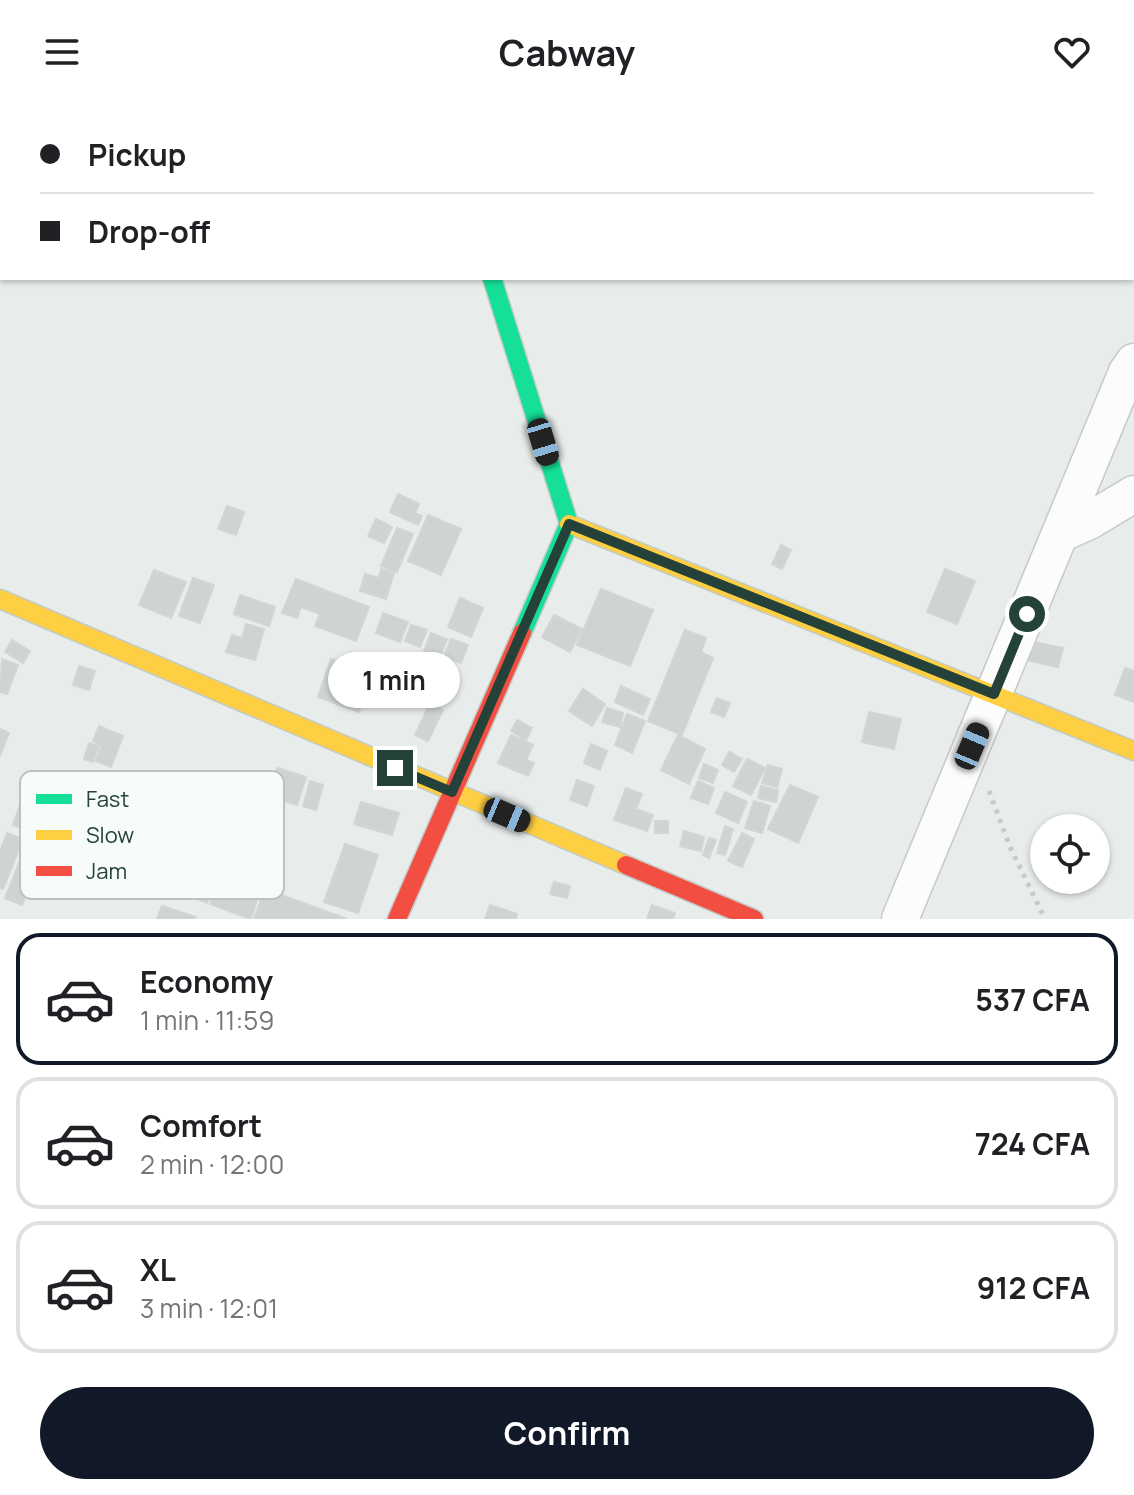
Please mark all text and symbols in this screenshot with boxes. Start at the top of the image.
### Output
text: Cabway [499,28,635,77]
icon: menu [40,30,84,74]
icon: heart [1050,30,1094,74]
text: Pickup [88,134,186,175]
text: Drop-off [88,211,210,252]
car [525,416,561,468]
route start [1009,596,1045,632]
callout: 1 min [329,652,461,708]
text: 1 min [362,662,426,698]
car [952,719,992,773]
route end [377,750,413,786]
legend [20,771,284,899]
text: Fast [86,784,129,814]
car [480,795,534,835]
map controls [1030,814,1110,894]
button: locate [1030,814,1110,894]
text: Slow [86,820,134,850]
text: Jam [86,856,127,886]
text: Economy [140,961,273,1002]
icon: car [44,963,116,1035]
text: 537 CFA [975,979,1090,1020]
text: 1 min · 11:59 [140,1002,274,1038]
text: Comfort [140,1105,262,1146]
icon: car [44,1107,116,1179]
text: 724 CFA [975,1123,1090,1164]
text: 2 min · 12:00 [140,1146,284,1182]
text: XL [140,1249,176,1290]
icon: car [44,1251,116,1323]
text: 912 CFA [977,1267,1090,1308]
text: 3 min · 12:01 [140,1290,278,1326]
button: Confirm [40,1387,1094,1479]

